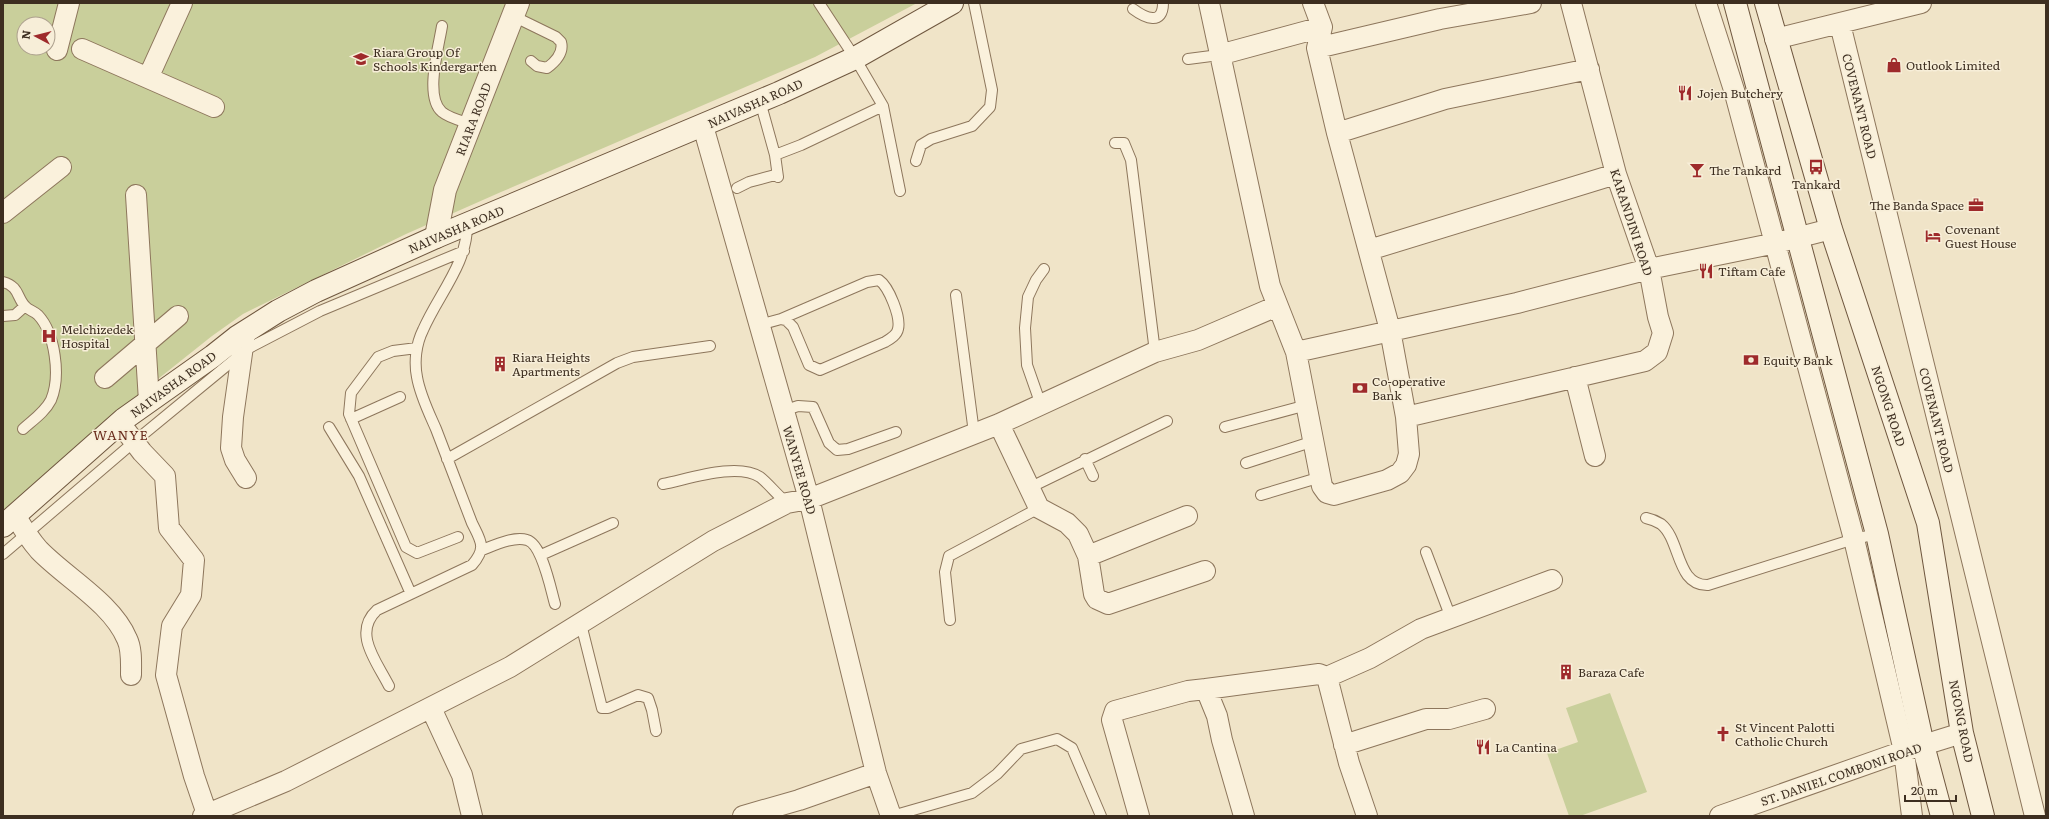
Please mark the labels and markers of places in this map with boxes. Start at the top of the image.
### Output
place label: Riara Group Of Schools Kindergarten [373,43,497,75]
school or university icon: Riara Group Of Schools Kindergarten [352,50,370,68]
shop icon: Outlook Limited [1885,56,1903,74]
place label: Outlook Limited [1906,56,2001,74]
restaurant icon: Jojen Butchery [1676,84,1694,102]
place label: Jojen Butchery [1697,84,1783,102]
bus stop icon: Tankard [1807,158,1825,176]
bar icon: The Tankard [1688,161,1706,179]
place label: The Tankard [1709,161,1782,179]
place label: Tankard [1792,175,1841,193]
place label: The Banda Space [1869,196,1964,214]
office icon: The Banda Space [1967,196,1985,214]
place label: Covenant Guest House [1945,220,2016,252]
hotel icon: Covenant Guest House [1924,227,1942,245]
restaurant icon: Tiftam Cafe [1697,262,1715,280]
place label: Tiftam Cafe [1718,262,1785,280]
place label: Melchizedek Hospital [61,320,134,352]
hospital icon: Melchizedek Hospital [40,327,58,345]
place label: Riara Heights Apartments [512,348,591,380]
bank icon: Equity Bank [1742,351,1760,369]
place label: Equity Bank [1763,351,1833,369]
building icon: Riara Heights Apartments [491,355,509,373]
place label: Co-operative Bank [1372,372,1445,404]
bank icon: Co-operative Bank [1351,379,1369,397]
building icon: Baraza Cafe [1557,663,1575,681]
place label: Baraza Cafe [1578,663,1645,681]
place label: St Vincent Palotti Catholic Church [1735,718,1835,750]
church icon: St Vincent Palotti Catholic Church [1714,725,1732,743]
restaurant icon: La Cantina [1474,738,1492,756]
place label: La Cantina [1495,738,1558,756]

